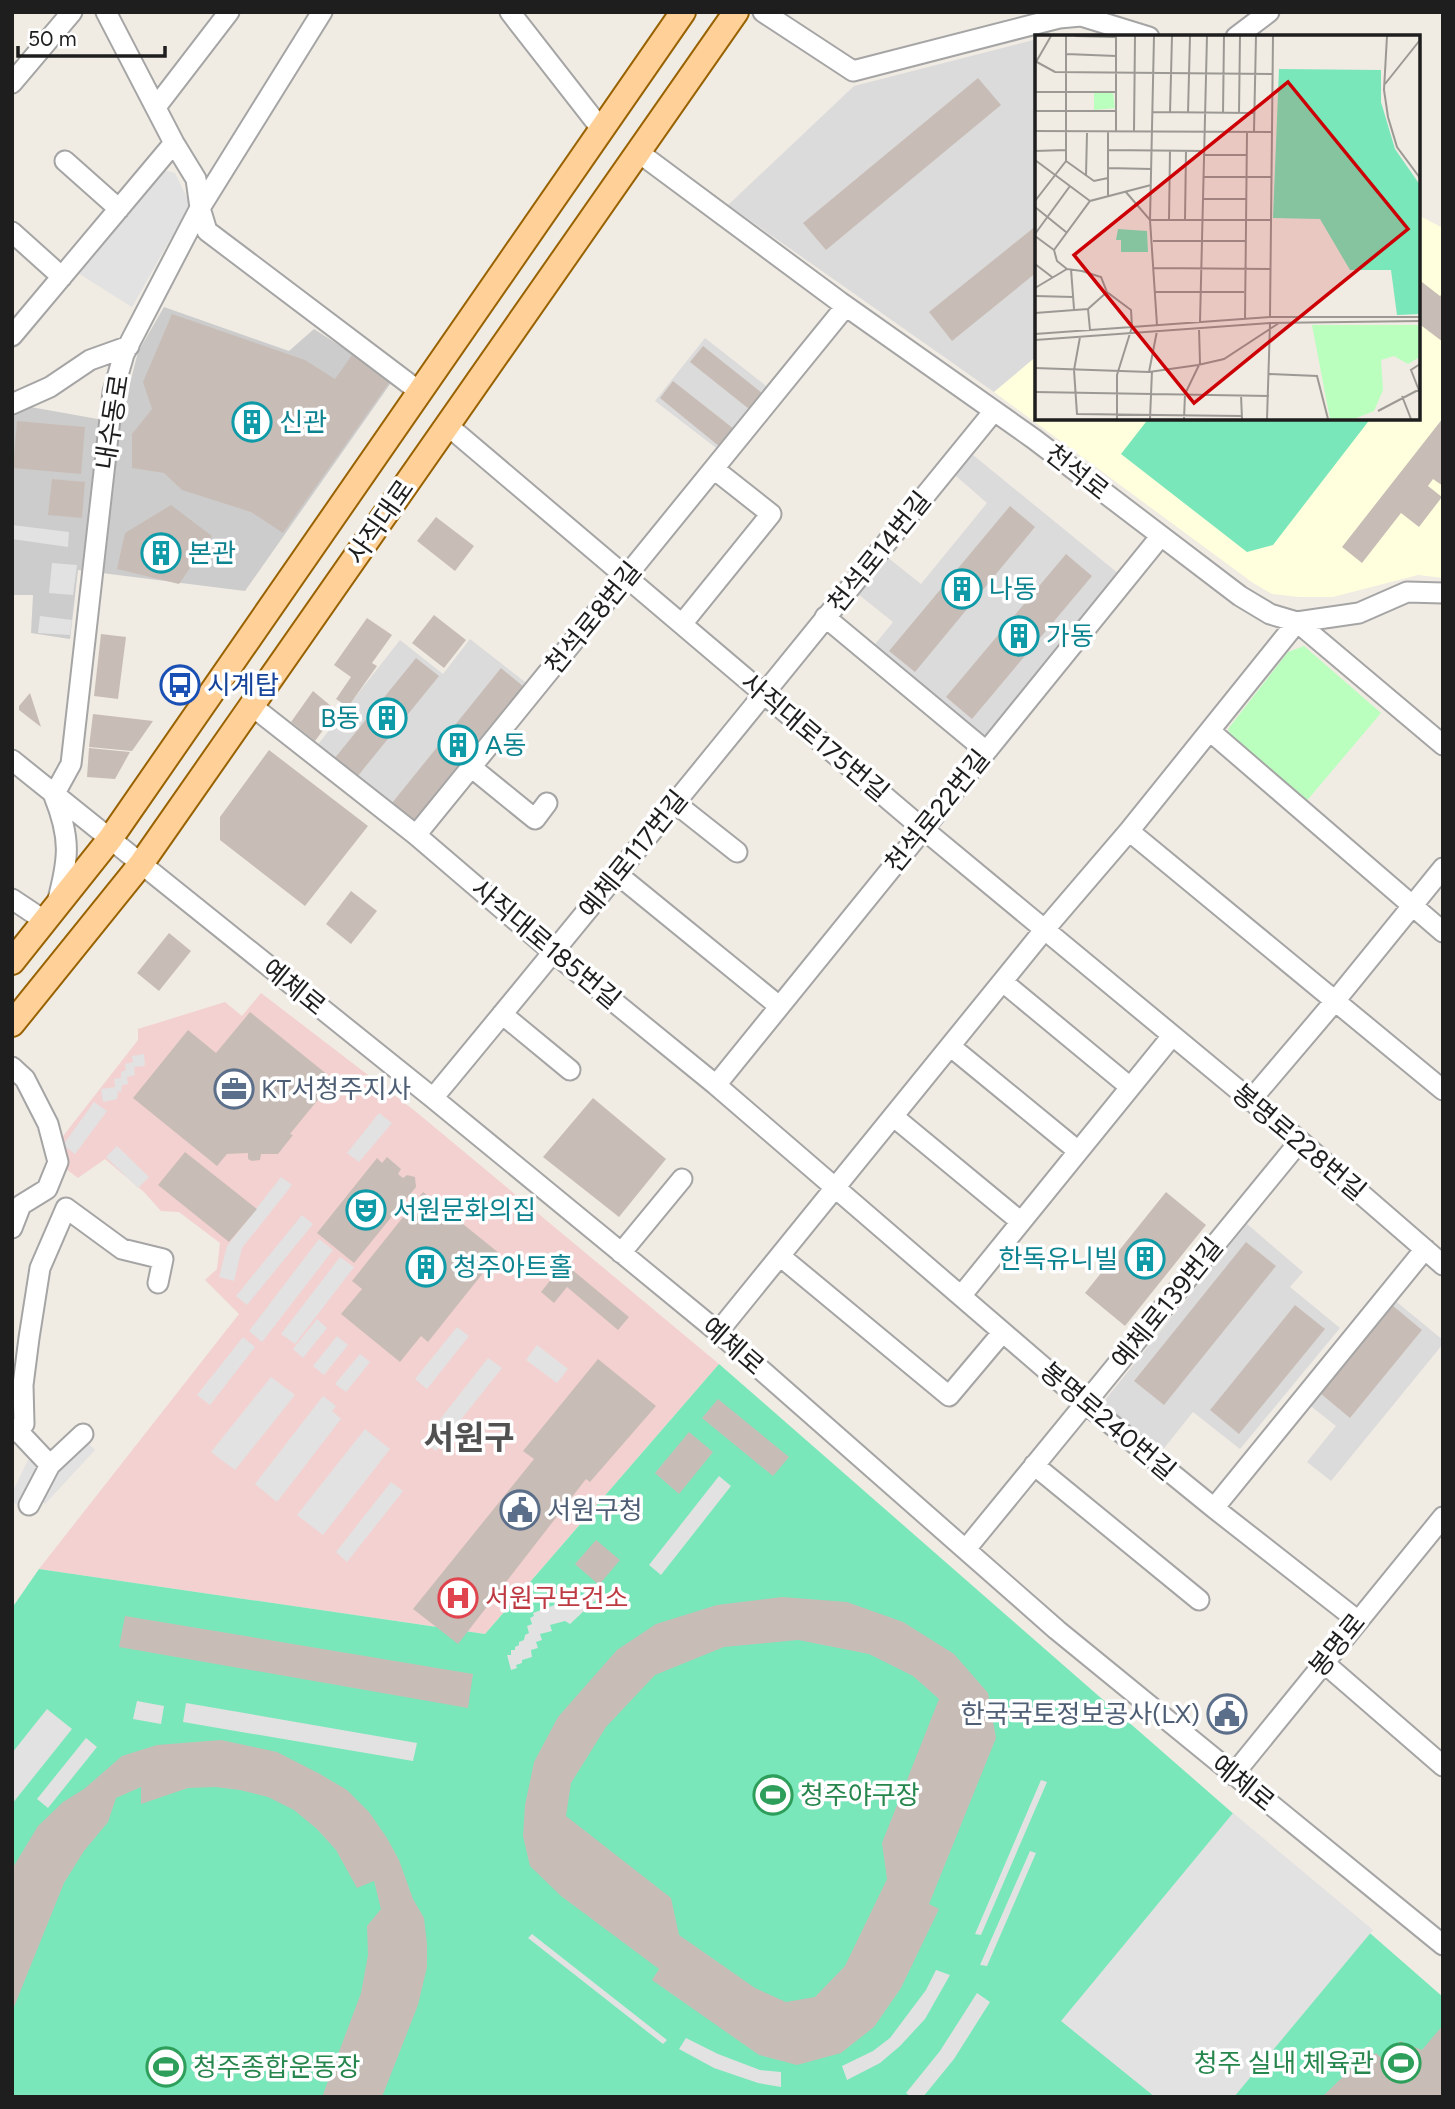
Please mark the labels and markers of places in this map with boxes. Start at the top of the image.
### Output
building icon: 신관 [231,401,273,443]
place label: 신관 [279,406,327,438]
building icon: 본관 [140,532,182,574]
place label: 본관 [188,537,236,569]
building icon: 나동 [941,568,983,610]
place label: 나동 [989,573,1037,605]
building icon: 가동 [998,615,1040,657]
place label: 가동 [1046,620,1094,652]
bus stop icon: 시계탑 [159,664,201,706]
place label: 시계탑 [207,669,279,701]
building icon: B동 [366,697,408,739]
place label: B동 [320,702,360,734]
building icon: A동 [437,724,479,766]
place label: A동 [485,729,527,761]
office icon: KT서청주지사 [213,1068,255,1110]
place label: KT서청주지사 [261,1073,411,1105]
theatre icon: 서원문화의집 [345,1189,387,1231]
place label: 서원문화의집 [393,1194,537,1226]
building icon: 한독유니빌 [1124,1238,1166,1280]
place label: 한독유니빌 [998,1243,1118,1275]
building icon: 청주아트홀 [405,1246,447,1288]
place label: 청주아트홀 [453,1251,573,1283]
public building icon: 서원구청 [499,1489,541,1531]
place label: 서원구청 [547,1494,643,1526]
hospital icon: 서원구보건소 [437,1577,479,1619]
place label: 서원구보건소 [485,1582,629,1614]
public building icon: 한국국토정보공사(LX) [1206,1693,1248,1735]
place label: 한국국토정보공사(LX) [961,1698,1200,1730]
sports icon: 청주야구장 [752,1774,794,1816]
place label: 청주야구장 [800,1779,920,1811]
sports icon: 청주 실내 체육관 [1380,2042,1422,2084]
sports icon: 청주종합운동장 [145,2046,187,2088]
place label: 청주 실내 체육관 [1194,2047,1374,2079]
place label: 청주종합운동장 [193,2051,360,2083]

